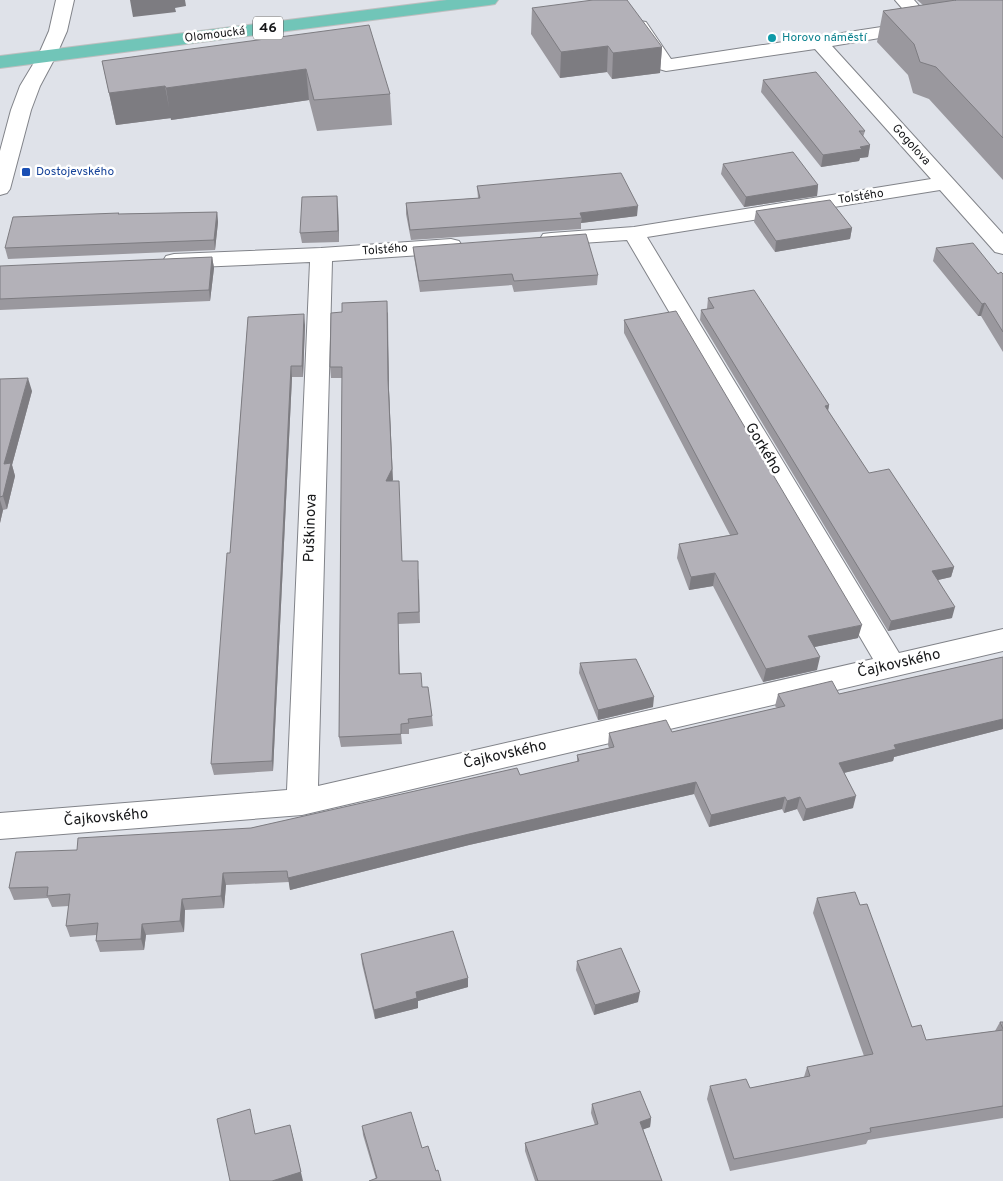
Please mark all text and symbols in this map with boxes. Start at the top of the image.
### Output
road number: 46 [253,16,283,40]
street label: Olomoucká [184,23,246,47]
place label: Horovo náměstí [782,30,868,46]
marker: Horovo náměstí [766,32,778,44]
street label: Gogolova [888,121,934,169]
place label: Dostojevského [36,164,114,180]
marker: Dostojevského [20,166,32,178]
street label: Tolstého [837,185,885,208]
street label: Tolstého [362,240,409,260]
street label: Gorkého [740,420,786,478]
street label: Puškinova [300,493,322,563]
street label: Čajkovského [855,643,942,683]
street label: Čajkovského [461,734,548,774]
street label: Čajkovského [63,803,149,831]

